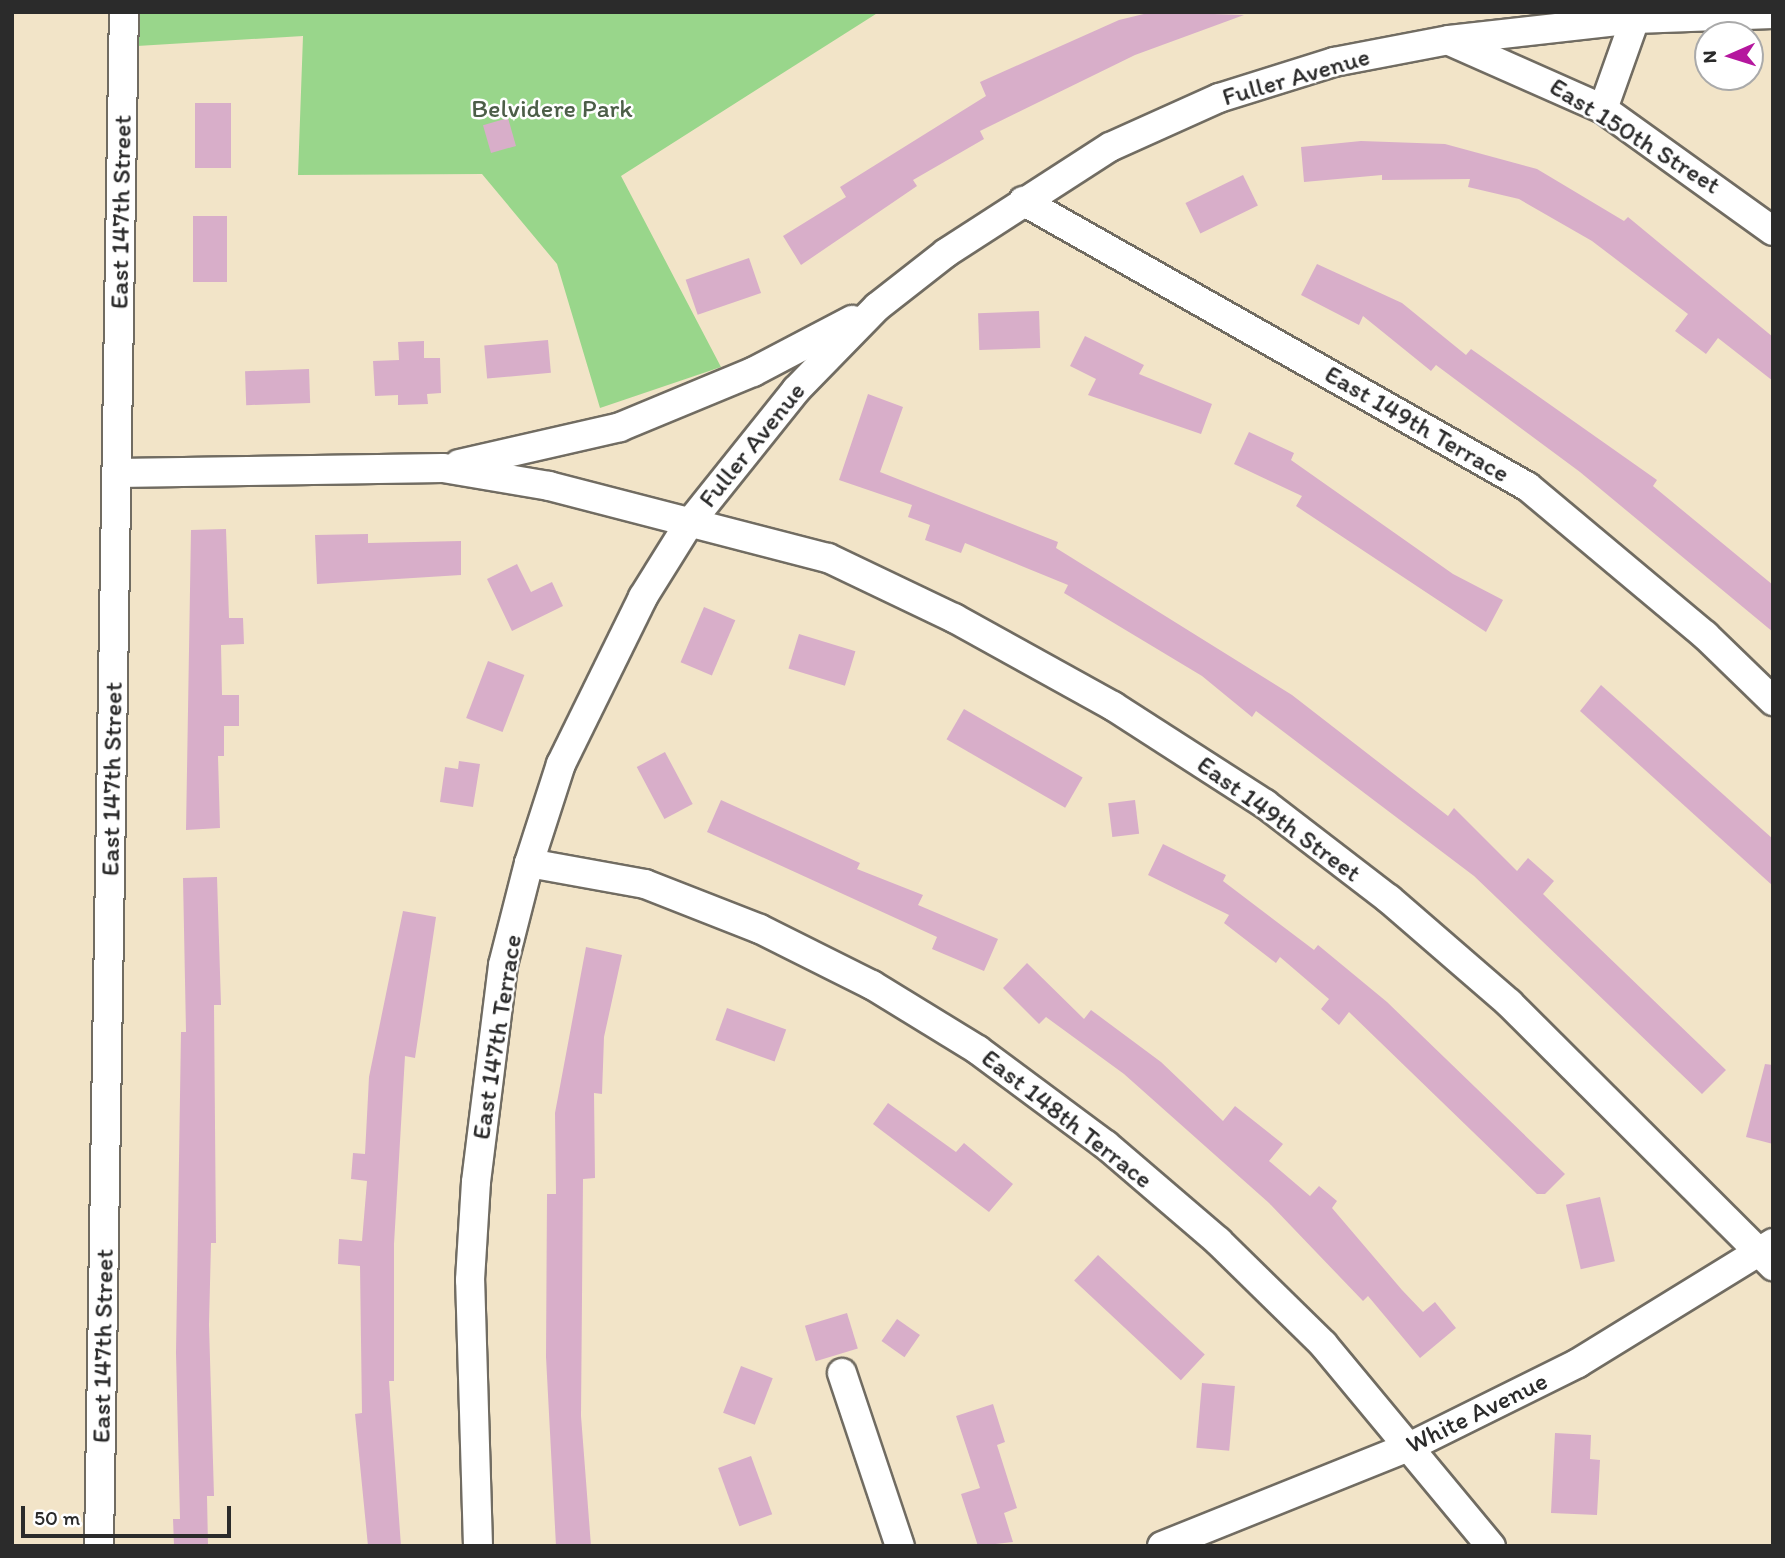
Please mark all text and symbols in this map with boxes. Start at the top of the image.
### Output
north arrow [1694,21,1764,91]
street label: Fuller Avenue [1219,41,1373,113]
text: N [1698,50,1721,64]
street label: East 150th Street [1544,71,1726,201]
park label: Belvidere Park [471,93,633,125]
street label: East 147th Street [104,115,138,309]
street label: East 149th Terrace [1319,359,1515,489]
street label: Fuller Avenue [692,376,812,514]
street label: East 147th Street [95,682,129,876]
street label: East 149th Street [1191,749,1367,889]
street label: East 147th Terrace [465,933,529,1141]
street label: East 148th Terrace [975,1043,1159,1195]
street label: East 147th Street [86,1249,120,1443]
street label: White Avenue [1402,1366,1552,1460]
scale bar [24,1492,234,1536]
text: 50 m [34,1505,80,1530]

